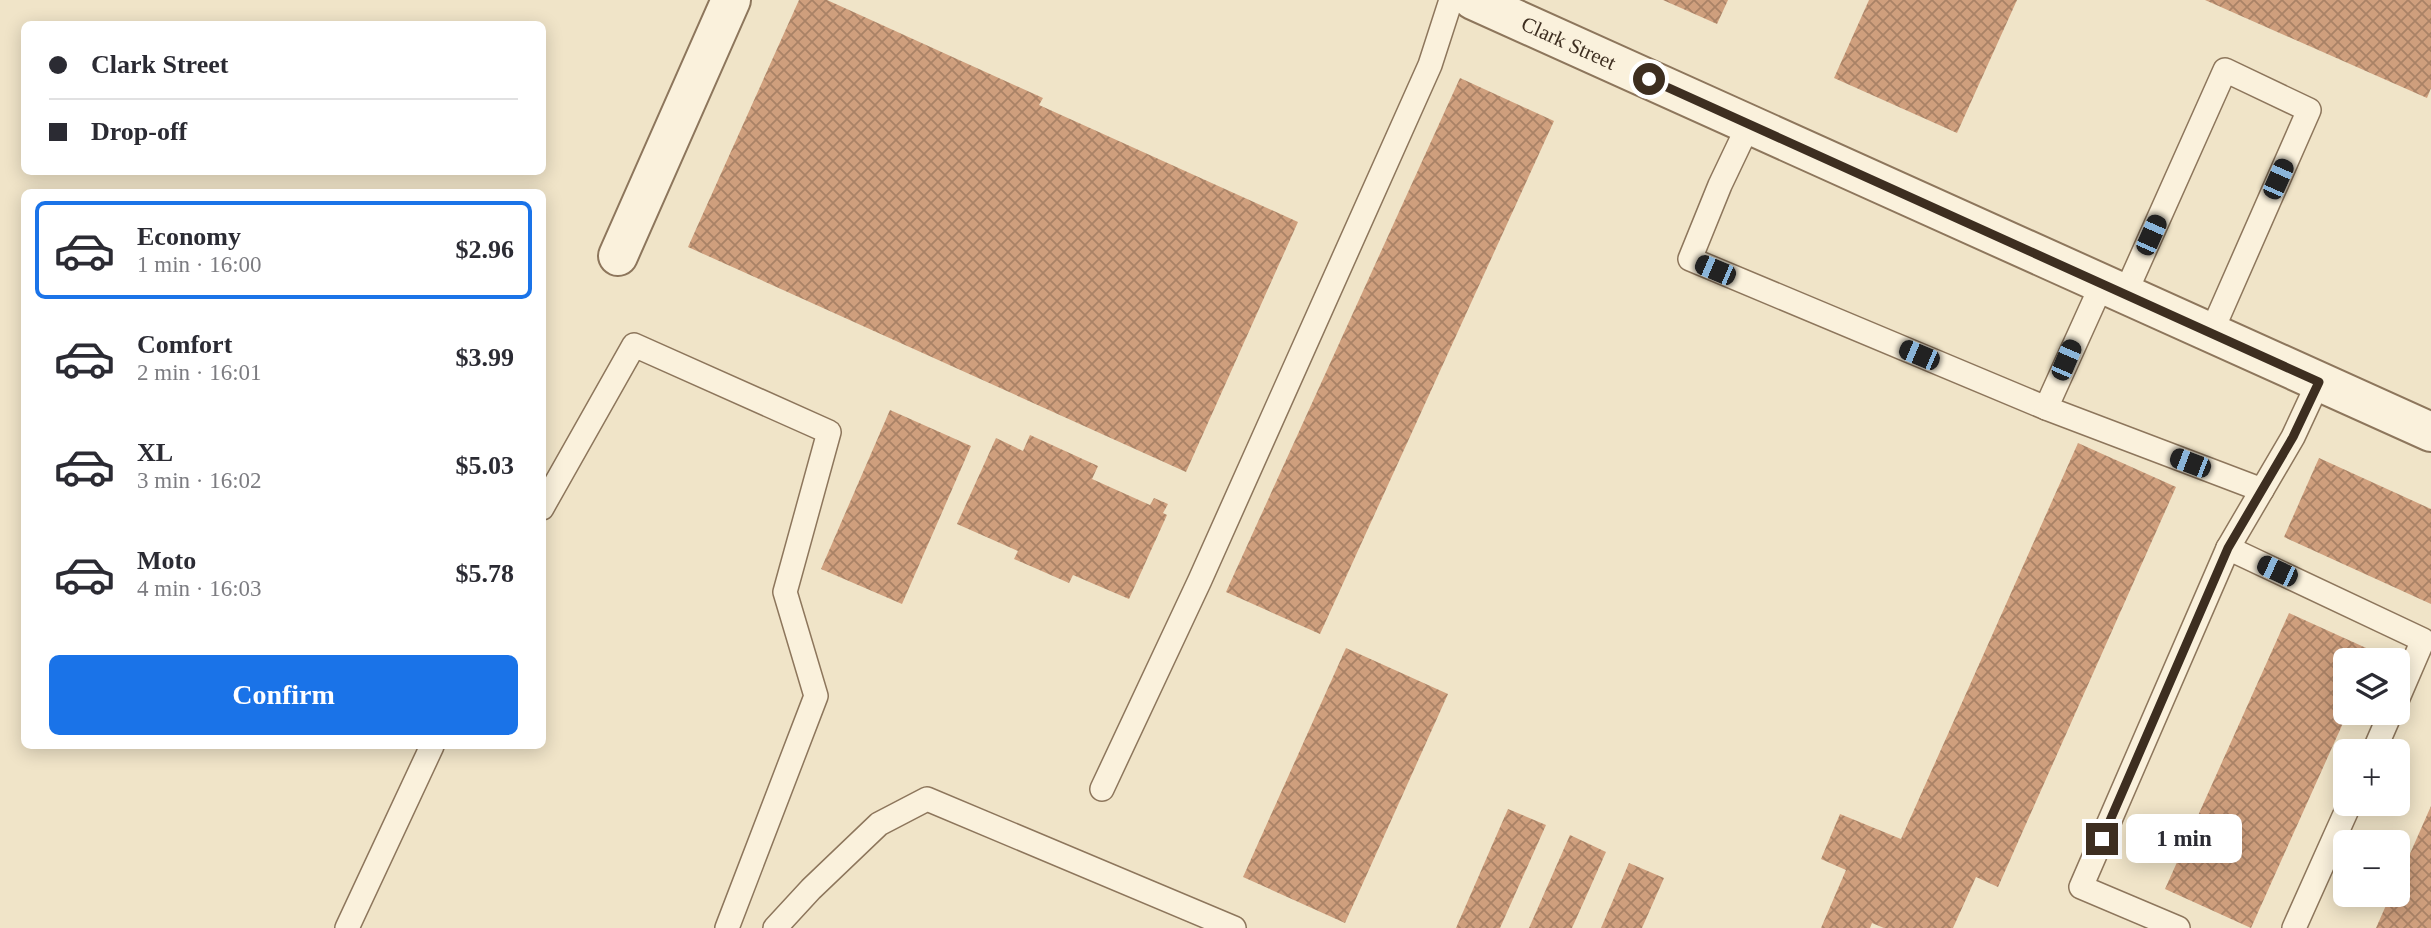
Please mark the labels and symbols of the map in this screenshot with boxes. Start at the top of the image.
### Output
street label: Clark Street [1518,11,1620,75]
route start [1633,63,1665,95]
car [2260,156,2297,202]
car [2133,212,2170,258]
car [1692,252,1739,288]
car [1896,337,1943,373]
car [2049,337,2084,383]
car [2167,446,2214,480]
car [2254,553,2301,589]
callout: 1 min [2126,814,2242,864]
route end [2086,823,2118,855]

